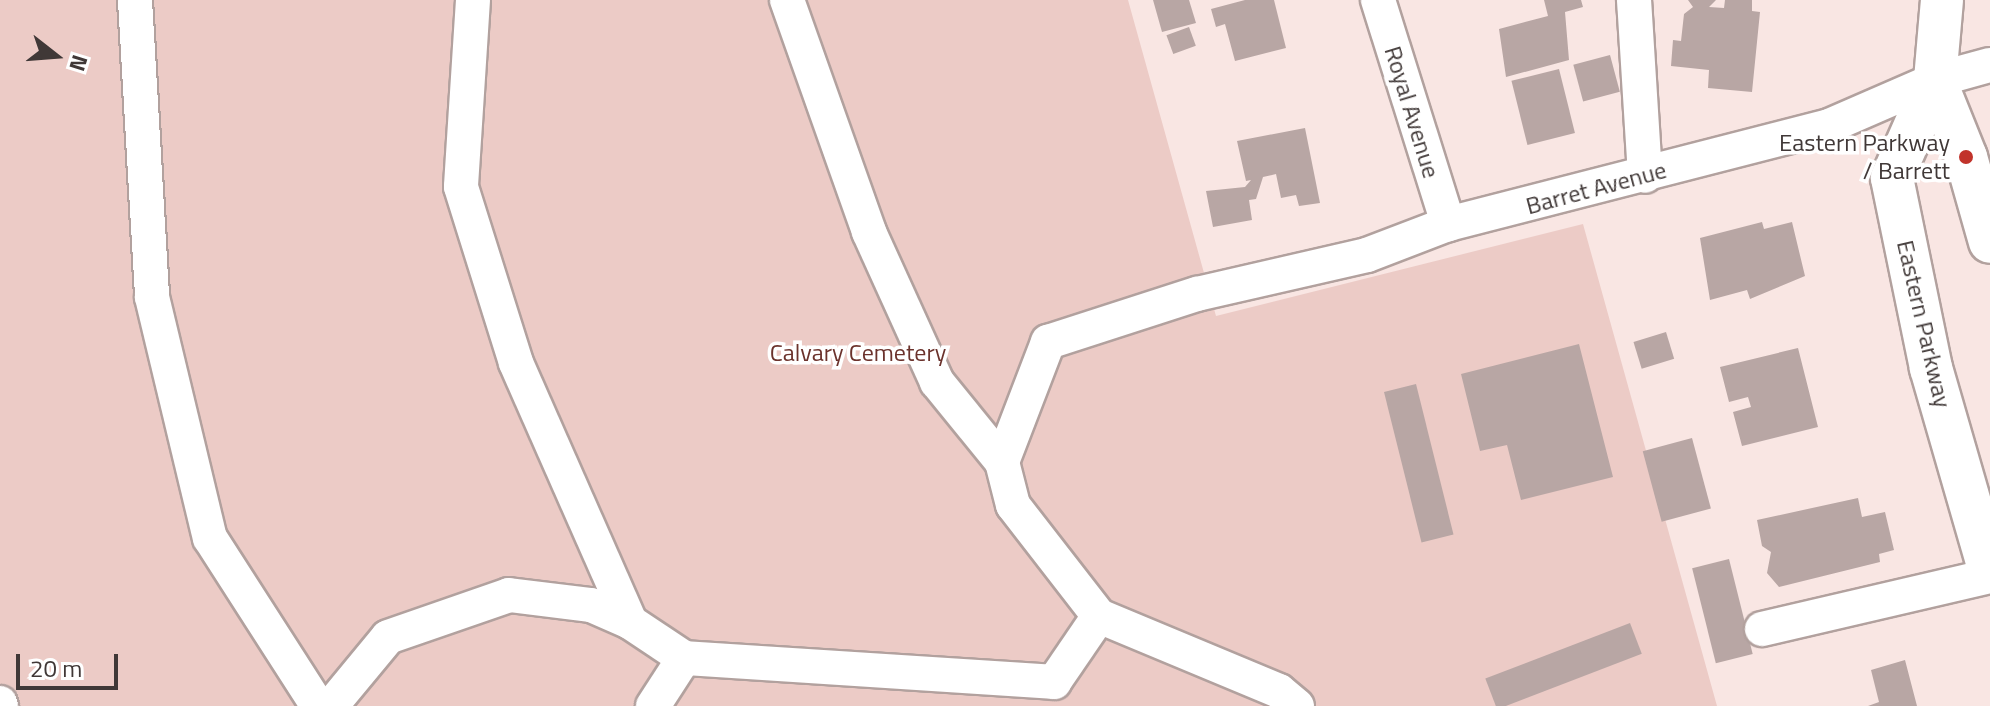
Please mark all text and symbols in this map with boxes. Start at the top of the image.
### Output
north arrow [16,16,96,96]
street label: Royal Avenue [1378,43,1446,181]
text: N [60,51,97,75]
place label: Eastern Parkway / Barrett [1779,129,1950,185]
marker: Eastern Parkway / Barrett [1957,148,1975,166]
street label: Barret Avenue [1523,155,1669,221]
street label: Eastern Parkway [1891,237,1957,411]
park label: Calvary Cemetery [770,339,946,367]
scale bar [20,638,122,688]
text: 20 m [30,650,82,686]

